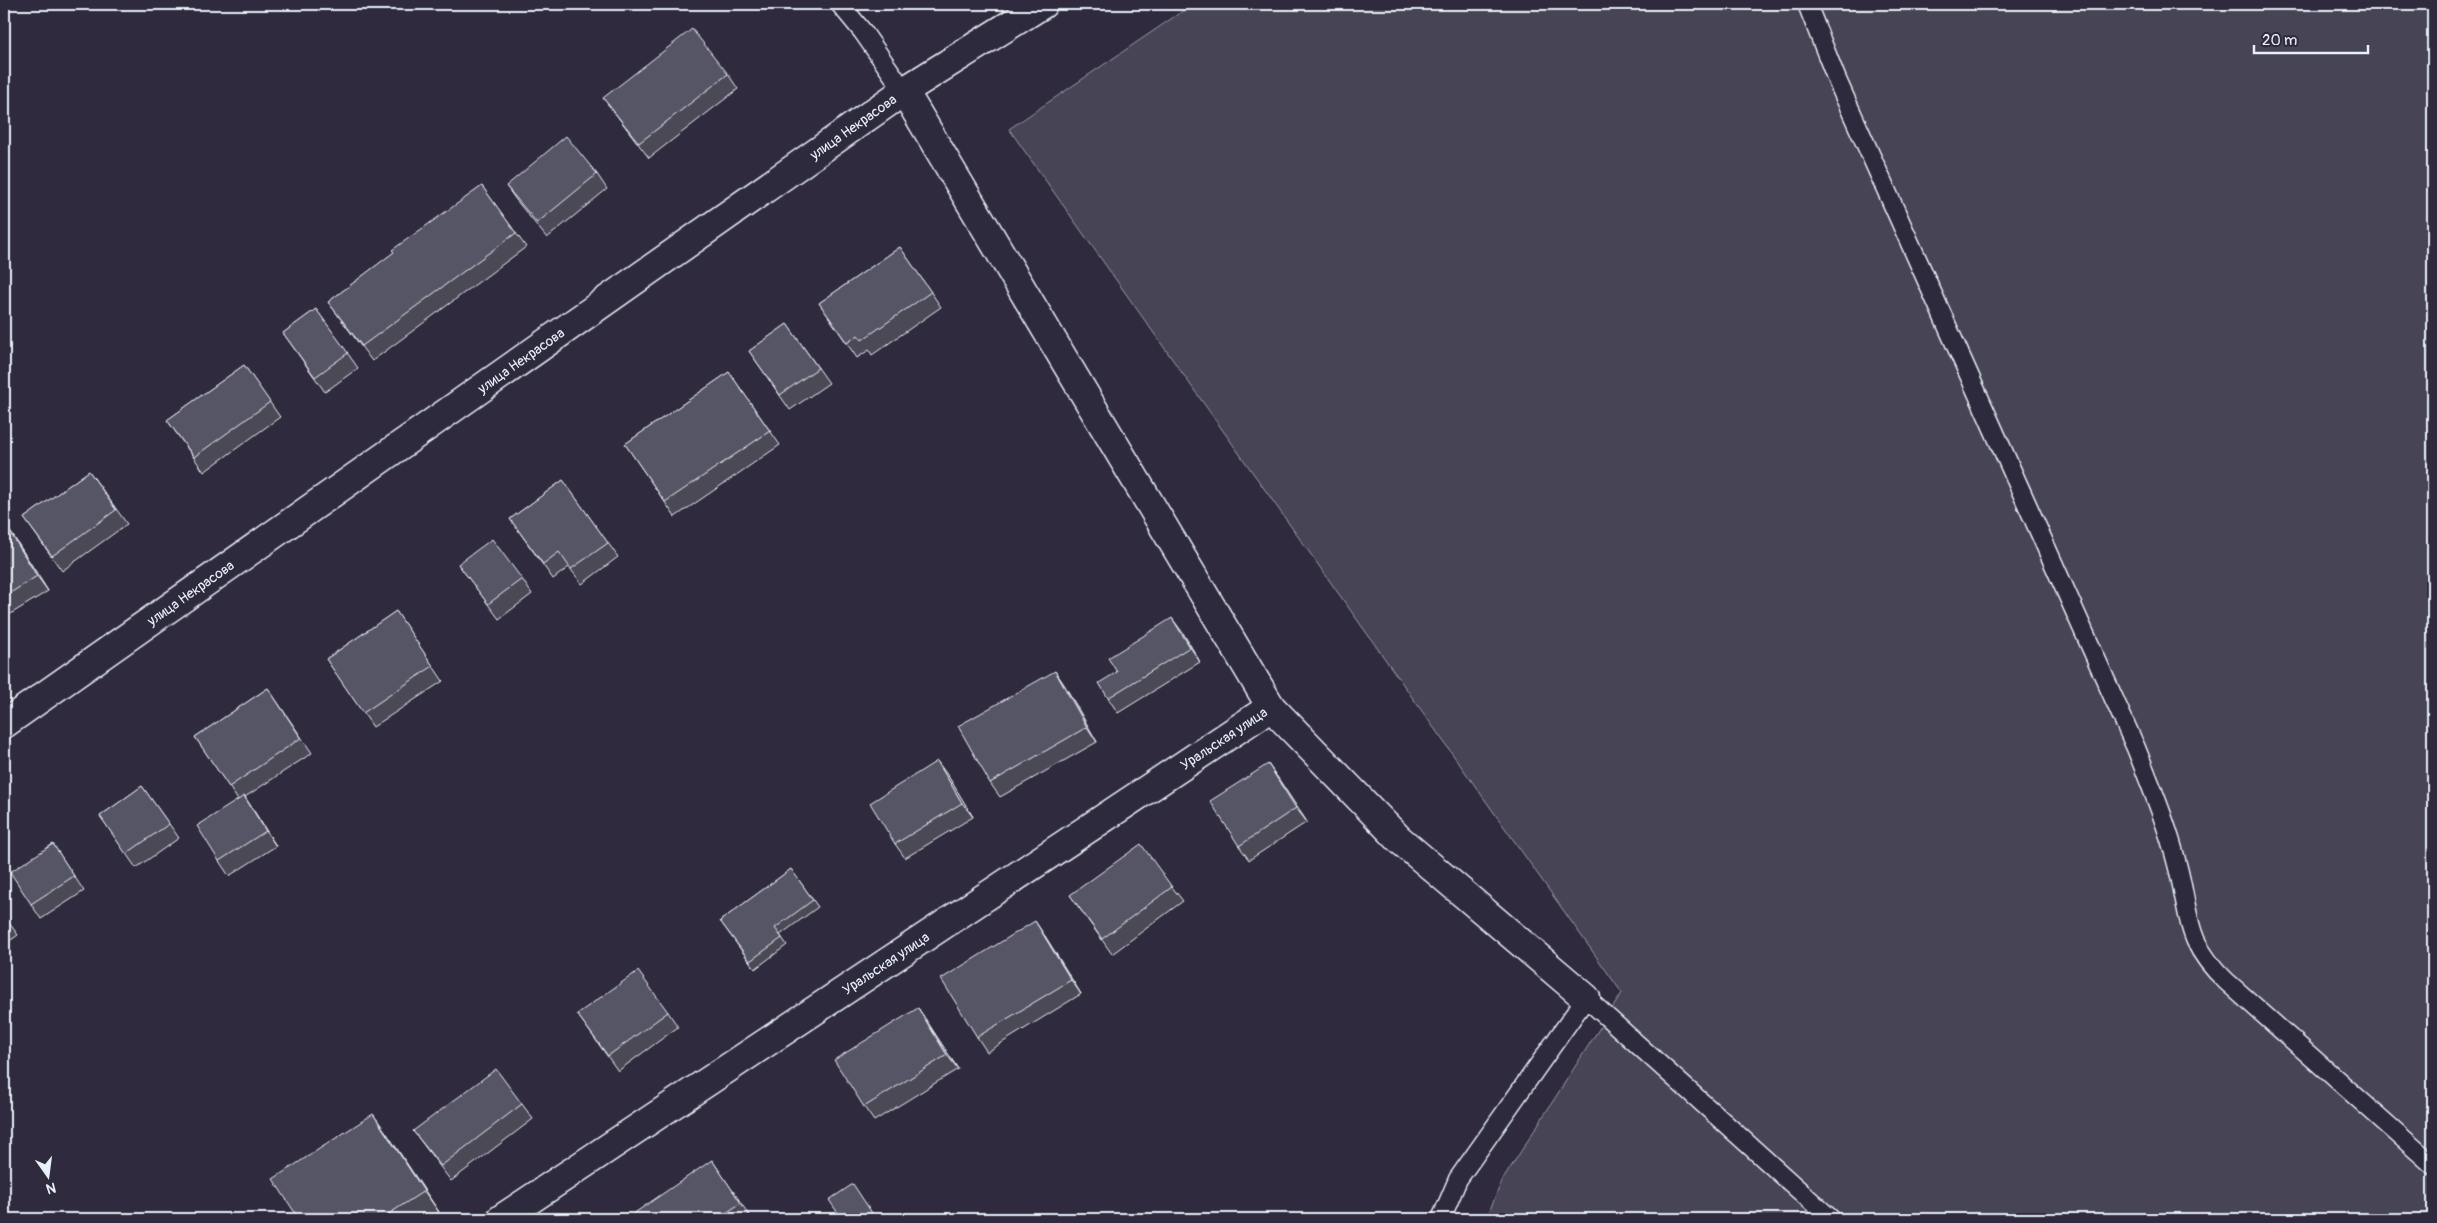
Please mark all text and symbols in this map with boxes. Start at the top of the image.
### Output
scale bar [2254,22,2368,54]
text: 20 m [2262,31,2297,50]
street label: улица Некрасова [806,91,900,164]
street label: улица Некрасова [473,324,568,397]
street label: улица Некрасова [143,557,237,630]
street label: Уральская улица [1177,703,1270,773]
street label: Уральская улица [839,928,932,998]
north arrow [22,1150,72,1200]
text: N [44,1179,58,1198]

